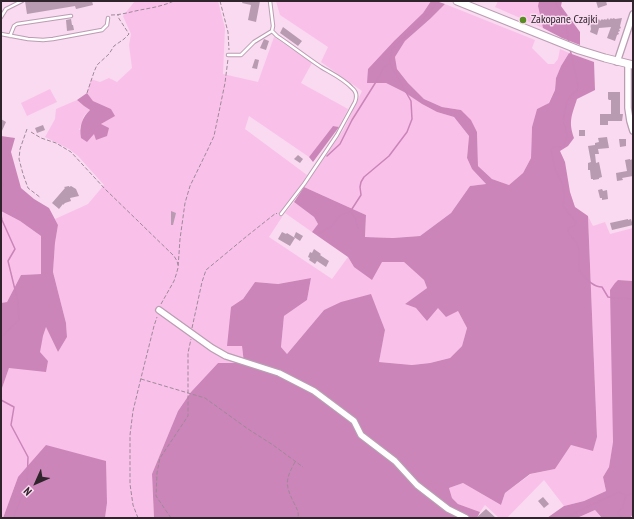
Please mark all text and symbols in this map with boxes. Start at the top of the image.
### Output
place label: Zakopane Czajki [531,13,598,27]
marker: Zakopane Czajki [518,15,528,25]
north arrow [16,463,56,503]
text: N [20,484,35,499]

